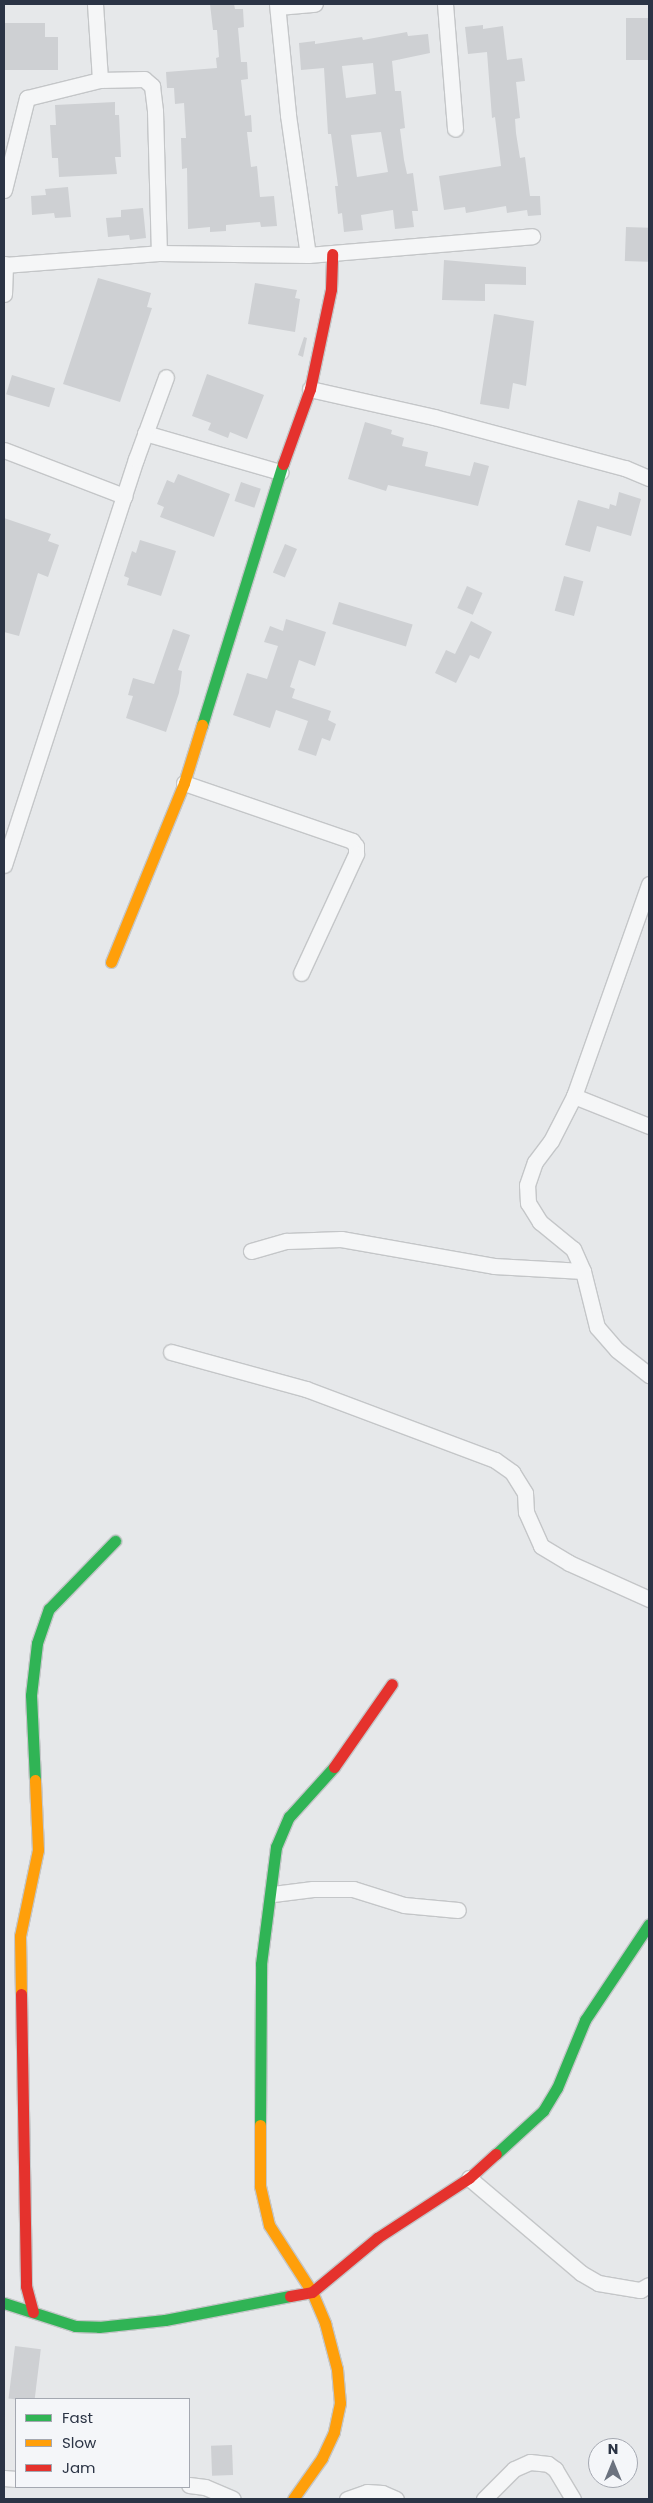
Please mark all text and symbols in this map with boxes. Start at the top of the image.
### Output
legend [15,2398,190,2488]
text: Fast [62,2407,93,2428]
text: Slow [62,2432,96,2453]
north arrow [588,2438,638,2488]
text: N [608,2439,618,2459]
text: Jam [62,2457,96,2478]

